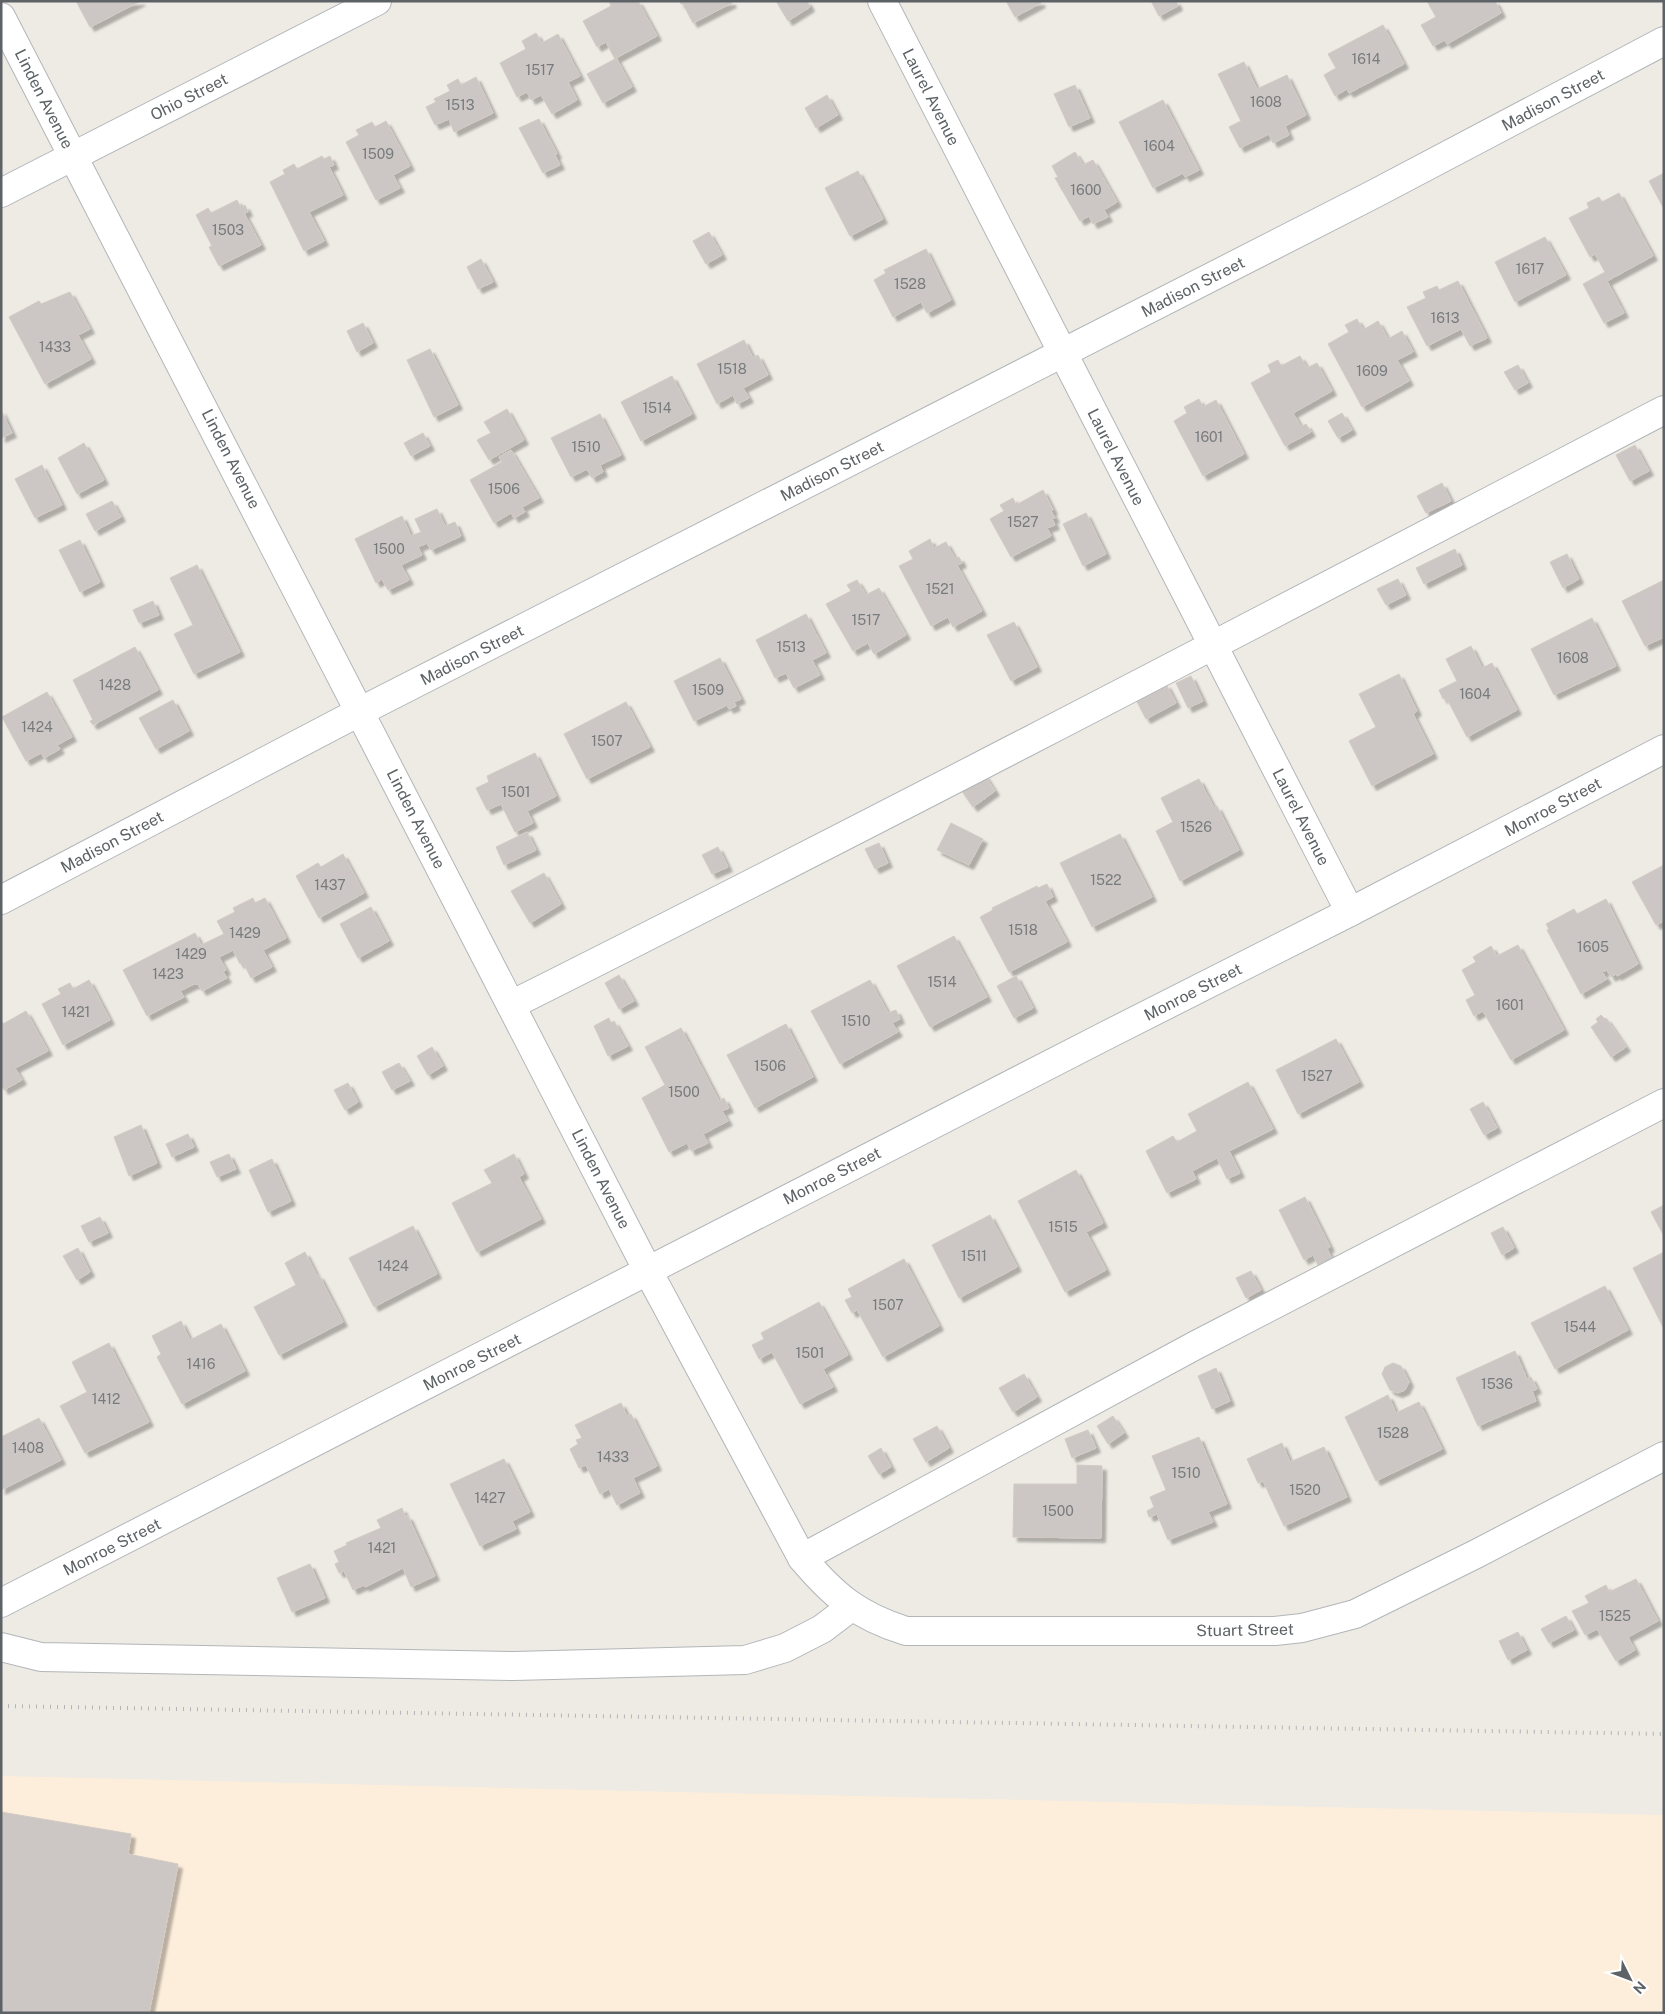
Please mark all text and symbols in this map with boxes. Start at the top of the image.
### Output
street label: Laurel Avenue [898,45,964,149]
street label: Linden Avenue [11,46,77,152]
house number: 1614 [1352,51,1381,67]
house number: 1517 [526,62,554,78]
street label: Madison Street [1498,65,1608,135]
street label: Ohio Street [147,69,231,125]
house number: 1608 [1250,94,1282,110]
house number: 1513 [445,97,475,113]
house number: 1604 [1143,138,1175,154]
house number: 1509 [362,146,394,162]
house number: 1600 [1070,182,1102,198]
house number: 1503 [212,222,244,238]
street label: Madison Street [1138,253,1248,321]
house number: 1617 [1516,261,1544,277]
house number: 1528 [894,276,926,292]
house number: 1613 [1431,310,1460,326]
house number: 1433 [39,339,71,355]
house number: 1518 [717,361,747,377]
house number: 1609 [1356,363,1388,379]
house number: 1514 [642,400,672,416]
street label: Laurel Avenue [1083,405,1149,509]
street label: Linden Avenue [198,406,264,512]
house number: 1601 [1195,429,1223,445]
street label: Madison Street [777,437,887,505]
house number: 1510 [572,439,600,455]
house number: 1506 [488,481,520,497]
house number: 1527 [1007,514,1039,530]
house number: 1500 [373,541,405,557]
house number: 1521 [926,581,954,597]
house number: 1517 [852,612,880,628]
street label: Madison Street [417,621,527,689]
house number: 1513 [776,639,806,655]
house number: 1608 [1557,650,1589,666]
house number: 1428 [99,677,131,693]
house number: 1509 [692,682,724,698]
house number: 1604 [1459,686,1491,702]
house number: 1424 [21,719,53,735]
house number: 1507 [591,733,623,749]
street label: Laurel Avenue [1268,765,1334,869]
street label: Linden Avenue [383,766,449,872]
street label: Monroe Street [1501,773,1605,841]
house number: 1501 [502,784,530,800]
street label: Madison Street [57,807,167,877]
house number: 1526 [1180,819,1212,835]
house number: 1522 [1090,872,1122,888]
house number: 1437 [314,877,346,893]
house number: 1518 [1008,922,1038,938]
house number: 1429 [229,925,261,941]
house number: 1605 [1577,939,1609,955]
house number: 1429 [175,946,207,962]
street label: Monroe Street [1141,959,1245,1025]
house number: 1423 [152,966,184,982]
house number: 1514 [927,974,957,990]
house number: 1601 [1496,997,1524,1013]
house number: 1421 [62,1004,90,1020]
house number: 1510 [842,1013,870,1029]
house number: 1506 [754,1058,786,1074]
house number: 1527 [1301,1068,1333,1084]
house number: 1500 [668,1084,700,1100]
street label: Linden Avenue [568,1126,634,1232]
street label: Monroe Street [780,1143,884,1209]
house number: 1515 [1048,1219,1078,1235]
house number: 1511 [961,1248,987,1264]
house number: 1424 [377,1258,409,1274]
house number: 1507 [872,1297,904,1313]
house number: 1544 [1564,1319,1596,1335]
street label: Monroe Street [420,1329,524,1395]
house number: 1501 [796,1345,824,1361]
house number: 1416 [187,1356,216,1372]
house number: 1536 [1481,1376,1513,1392]
house number: 1412 [92,1391,120,1407]
house number: 1528 [1377,1425,1409,1441]
house number: 1408 [12,1440,44,1456]
house number: 1433 [597,1449,629,1465]
house number: 1510 [1172,1465,1200,1481]
house number: 1520 [1289,1482,1321,1498]
house number: 1427 [474,1490,506,1506]
house number: 1500 [1042,1503,1074,1519]
street label: Monroe Street [60,1514,164,1580]
house number: 1421 [368,1540,396,1556]
house number: 1525 [1599,1608,1631,1624]
street label: Stuart Street [1196,1620,1294,1640]
north arrow [1605,1954,1655,2004]
text: N [1630,1978,1649,1997]

